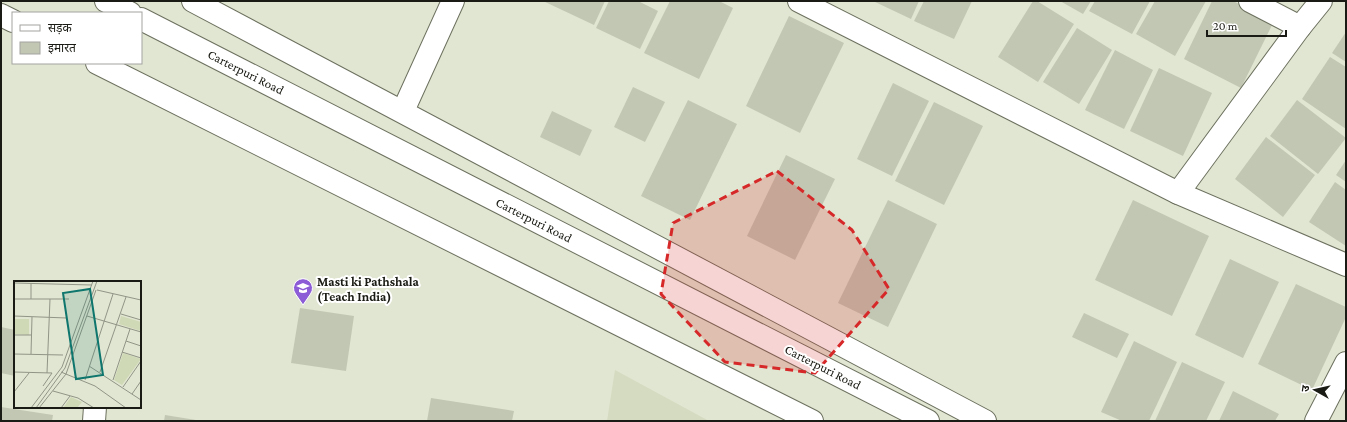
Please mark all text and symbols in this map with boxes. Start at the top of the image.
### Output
legend [12,12,142,64]
scale bar [1207,12,1286,38]
text: 20 m [1213,19,1238,33]
text: सड़क [48,21,73,35]
text: इमारत [48,41,77,55]
street label: Carterpuri Road [205,46,287,98]
street label: Carterpuri Road [493,194,575,246]
place label: Masti ki Pathshala (Teach India) [317,274,420,305]
school or university icon: Masti ki Pathshala (Teach India) [292,277,314,305]
inset map [14,281,141,408]
street label: Carterpuri Road [782,341,864,393]
north arrow [1295,370,1335,410]
text: उ [1299,384,1312,393]

